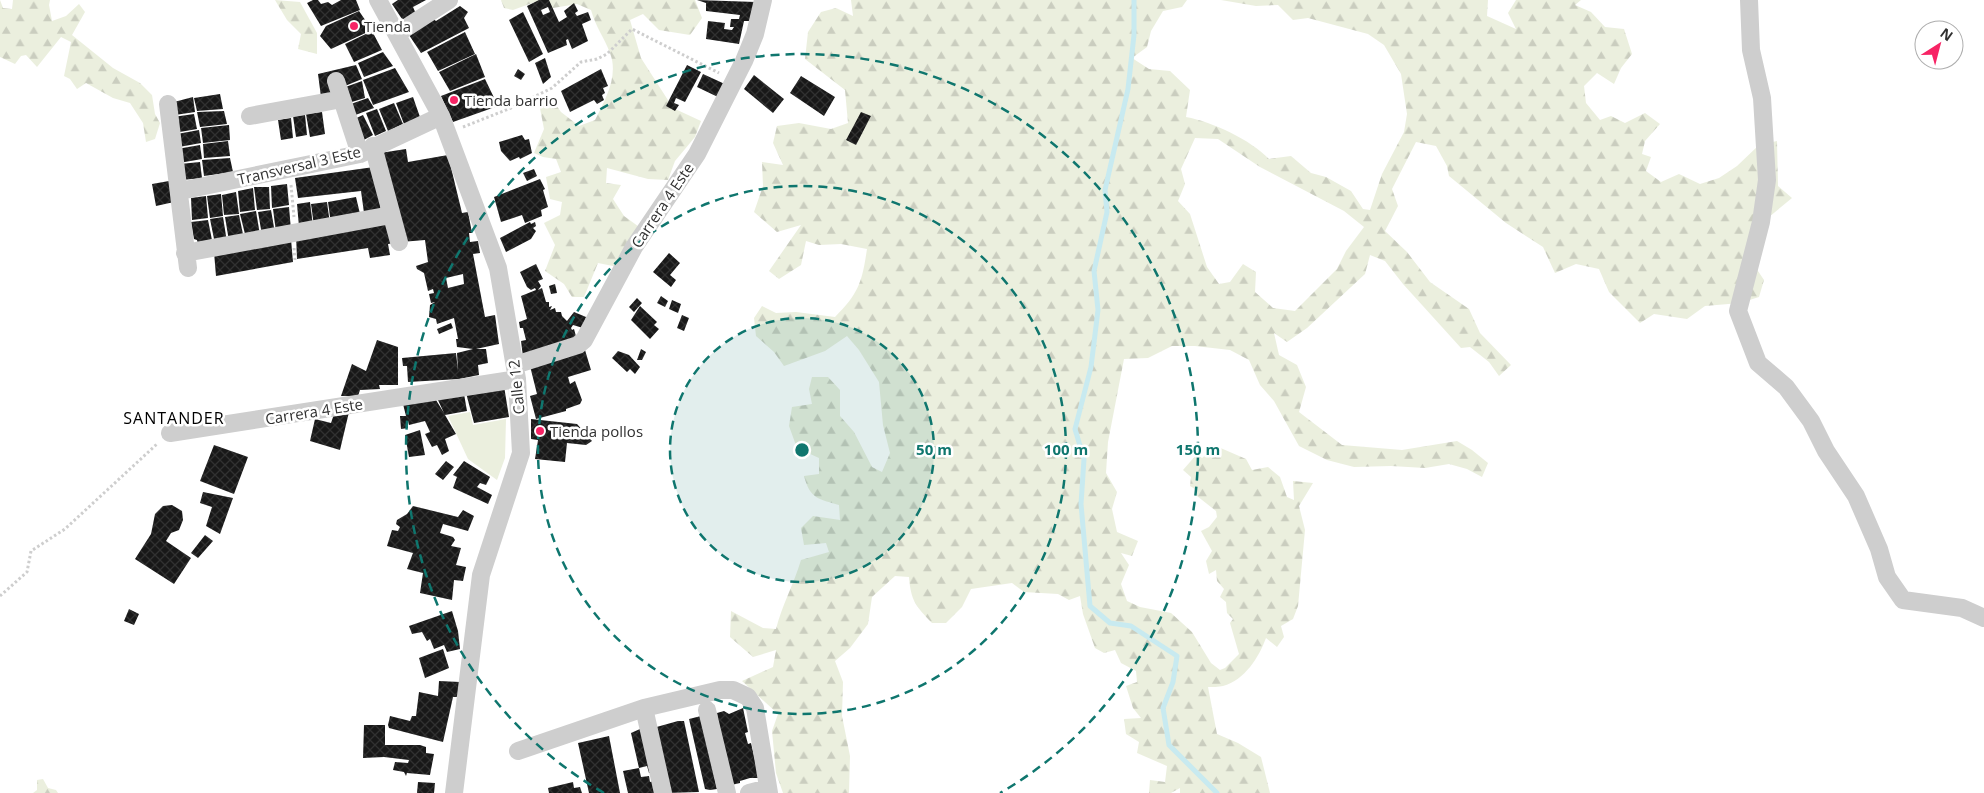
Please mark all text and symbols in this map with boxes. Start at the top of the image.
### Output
place label: Tienda [364,16,411,36]
marker: Tienda [348,20,360,32]
north arrow [1914,20,1964,70]
text: N [1937,23,1957,45]
place label: Tienda barrio [464,90,558,110]
marker: Tienda barrio [448,94,460,106]
street label: Transversal 3 Este [235,141,363,189]
street label: Carrera 4 Este [626,159,698,251]
street label: Calle 12 [503,359,529,415]
street label: Carrera 4 Este [264,393,364,429]
district label: SANTANDER [123,407,225,429]
place label: Tienda pollos [550,421,643,441]
marker: Tienda pollos [534,425,546,437]
text: 50 m [916,439,952,459]
text: 100 m [1044,439,1088,459]
text: 150 m [1176,439,1220,459]
centre of rings [793,441,811,459]

